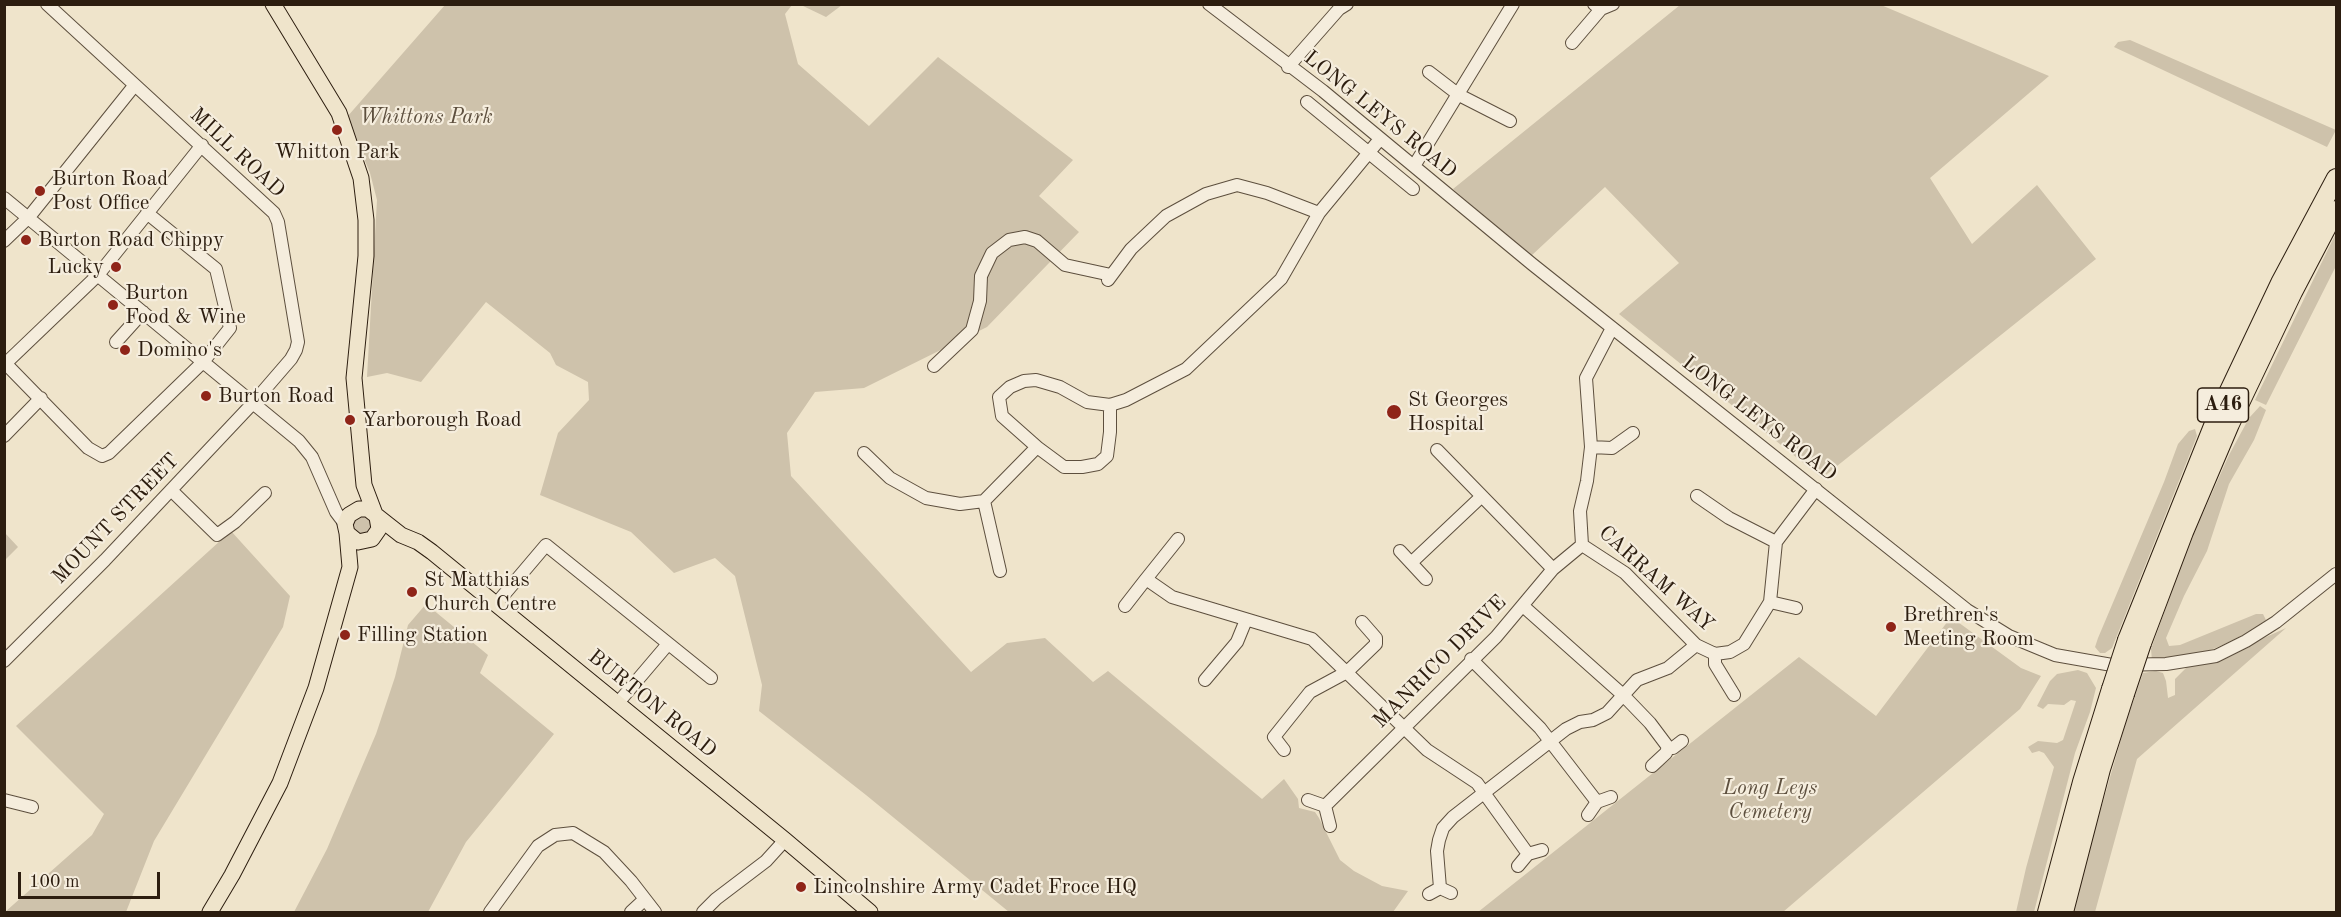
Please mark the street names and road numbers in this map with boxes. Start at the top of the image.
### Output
street label: LONG LEYS ROAD [1298,46,1462,184]
street label: MILL ROAD [184,103,290,203]
street label: LONG LEYS ROAD [1677,351,1841,487]
road number: A46 [2198,388,2248,422]
street label: MOUNT STREET [47,448,185,590]
street label: CARRAM WAY [1593,521,1719,637]
street label: MANRICO DRIVE [1368,590,1512,734]
street label: BURTON ROAD [583,644,721,764]

